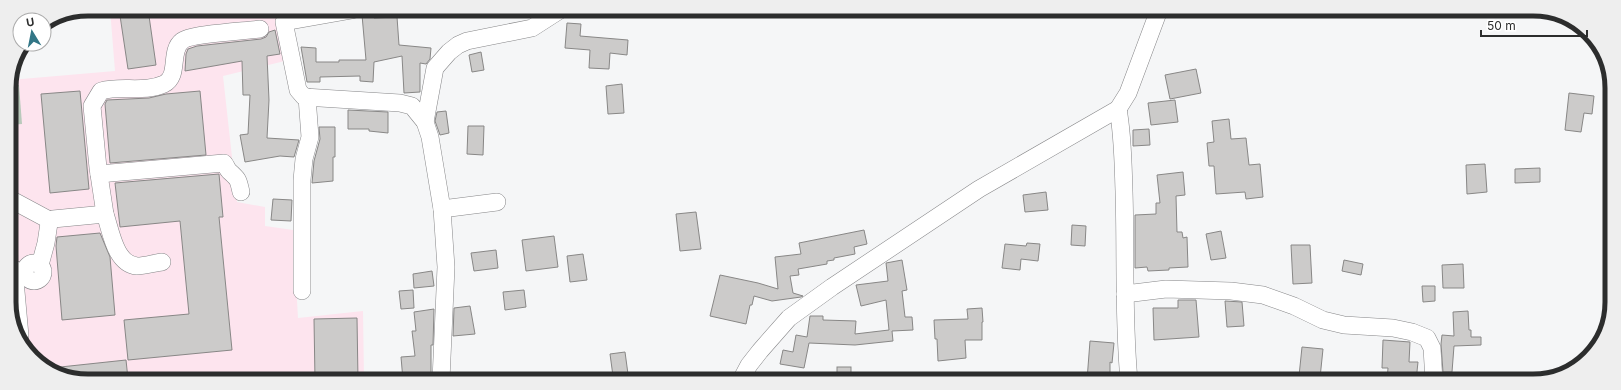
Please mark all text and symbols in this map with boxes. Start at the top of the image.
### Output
north arrow [12,12,52,52]
scale bar [1481,12,1587,38]
text: U [25,15,35,30]
text: 50 m [1487,18,1516,33]

